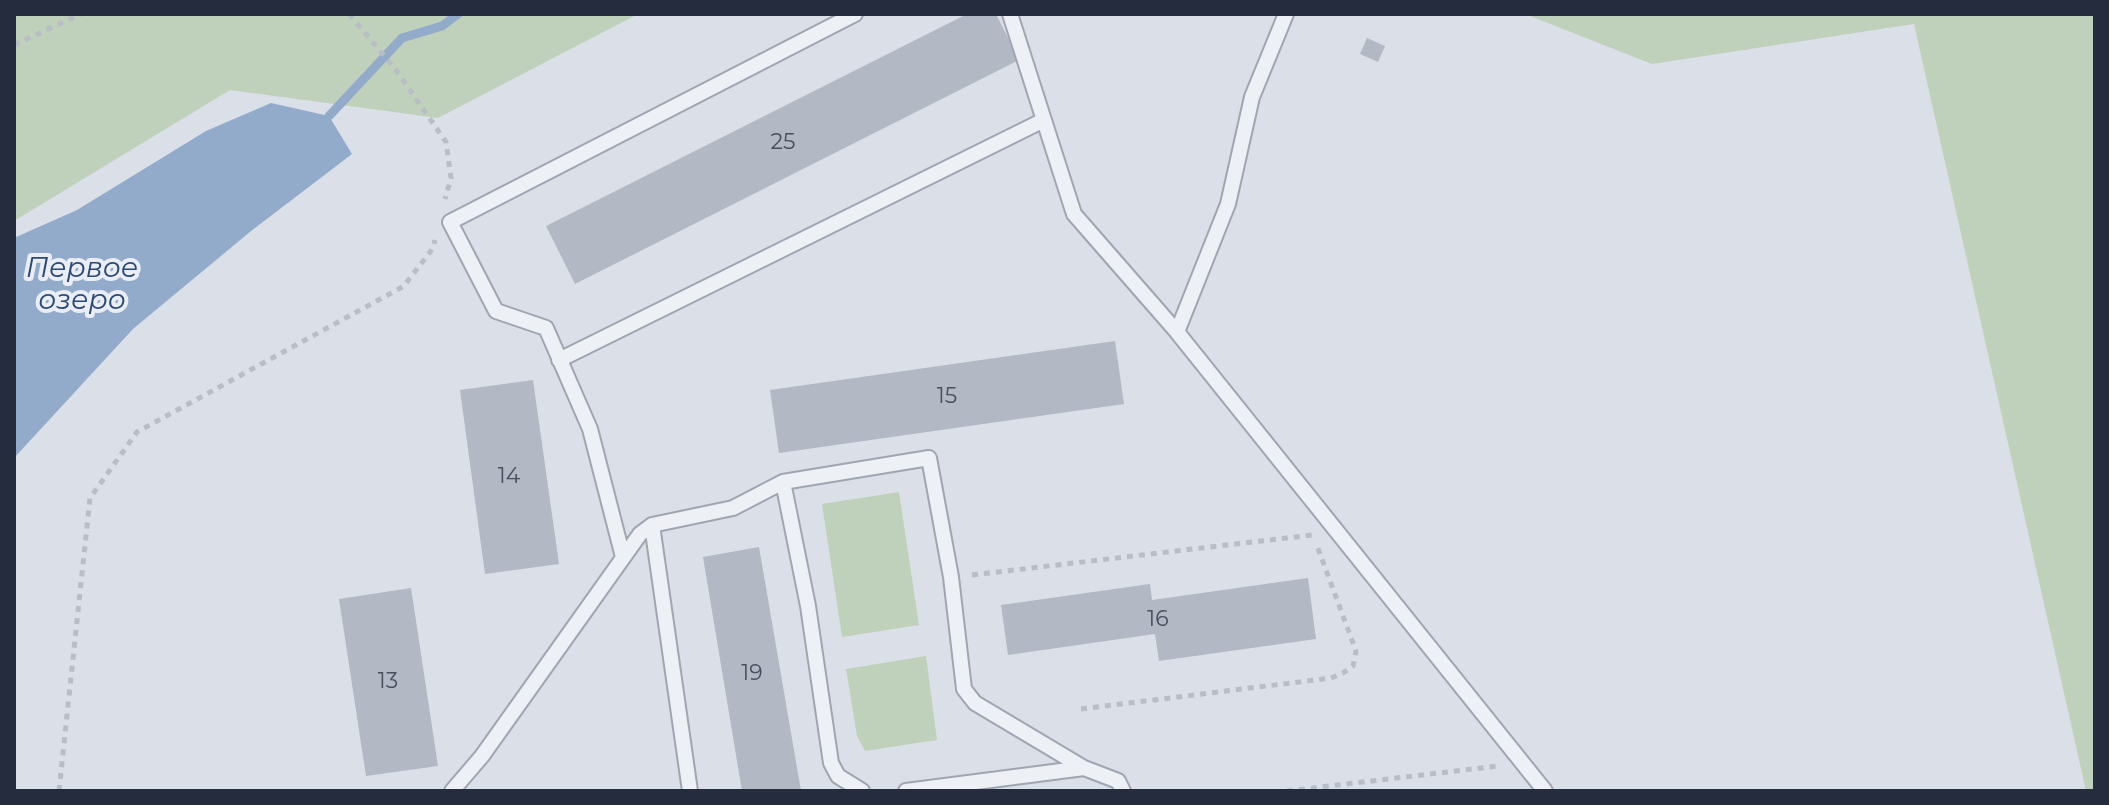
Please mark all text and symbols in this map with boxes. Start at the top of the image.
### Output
house number: 25 [771,130,795,156]
water label: Первое озеро [26,252,138,318]
house number: 15 [937,384,957,410]
house number: 14 [498,464,520,490]
house number: 16 [1147,607,1169,633]
house number: 19 [741,661,763,687]
house number: 13 [378,669,398,695]

